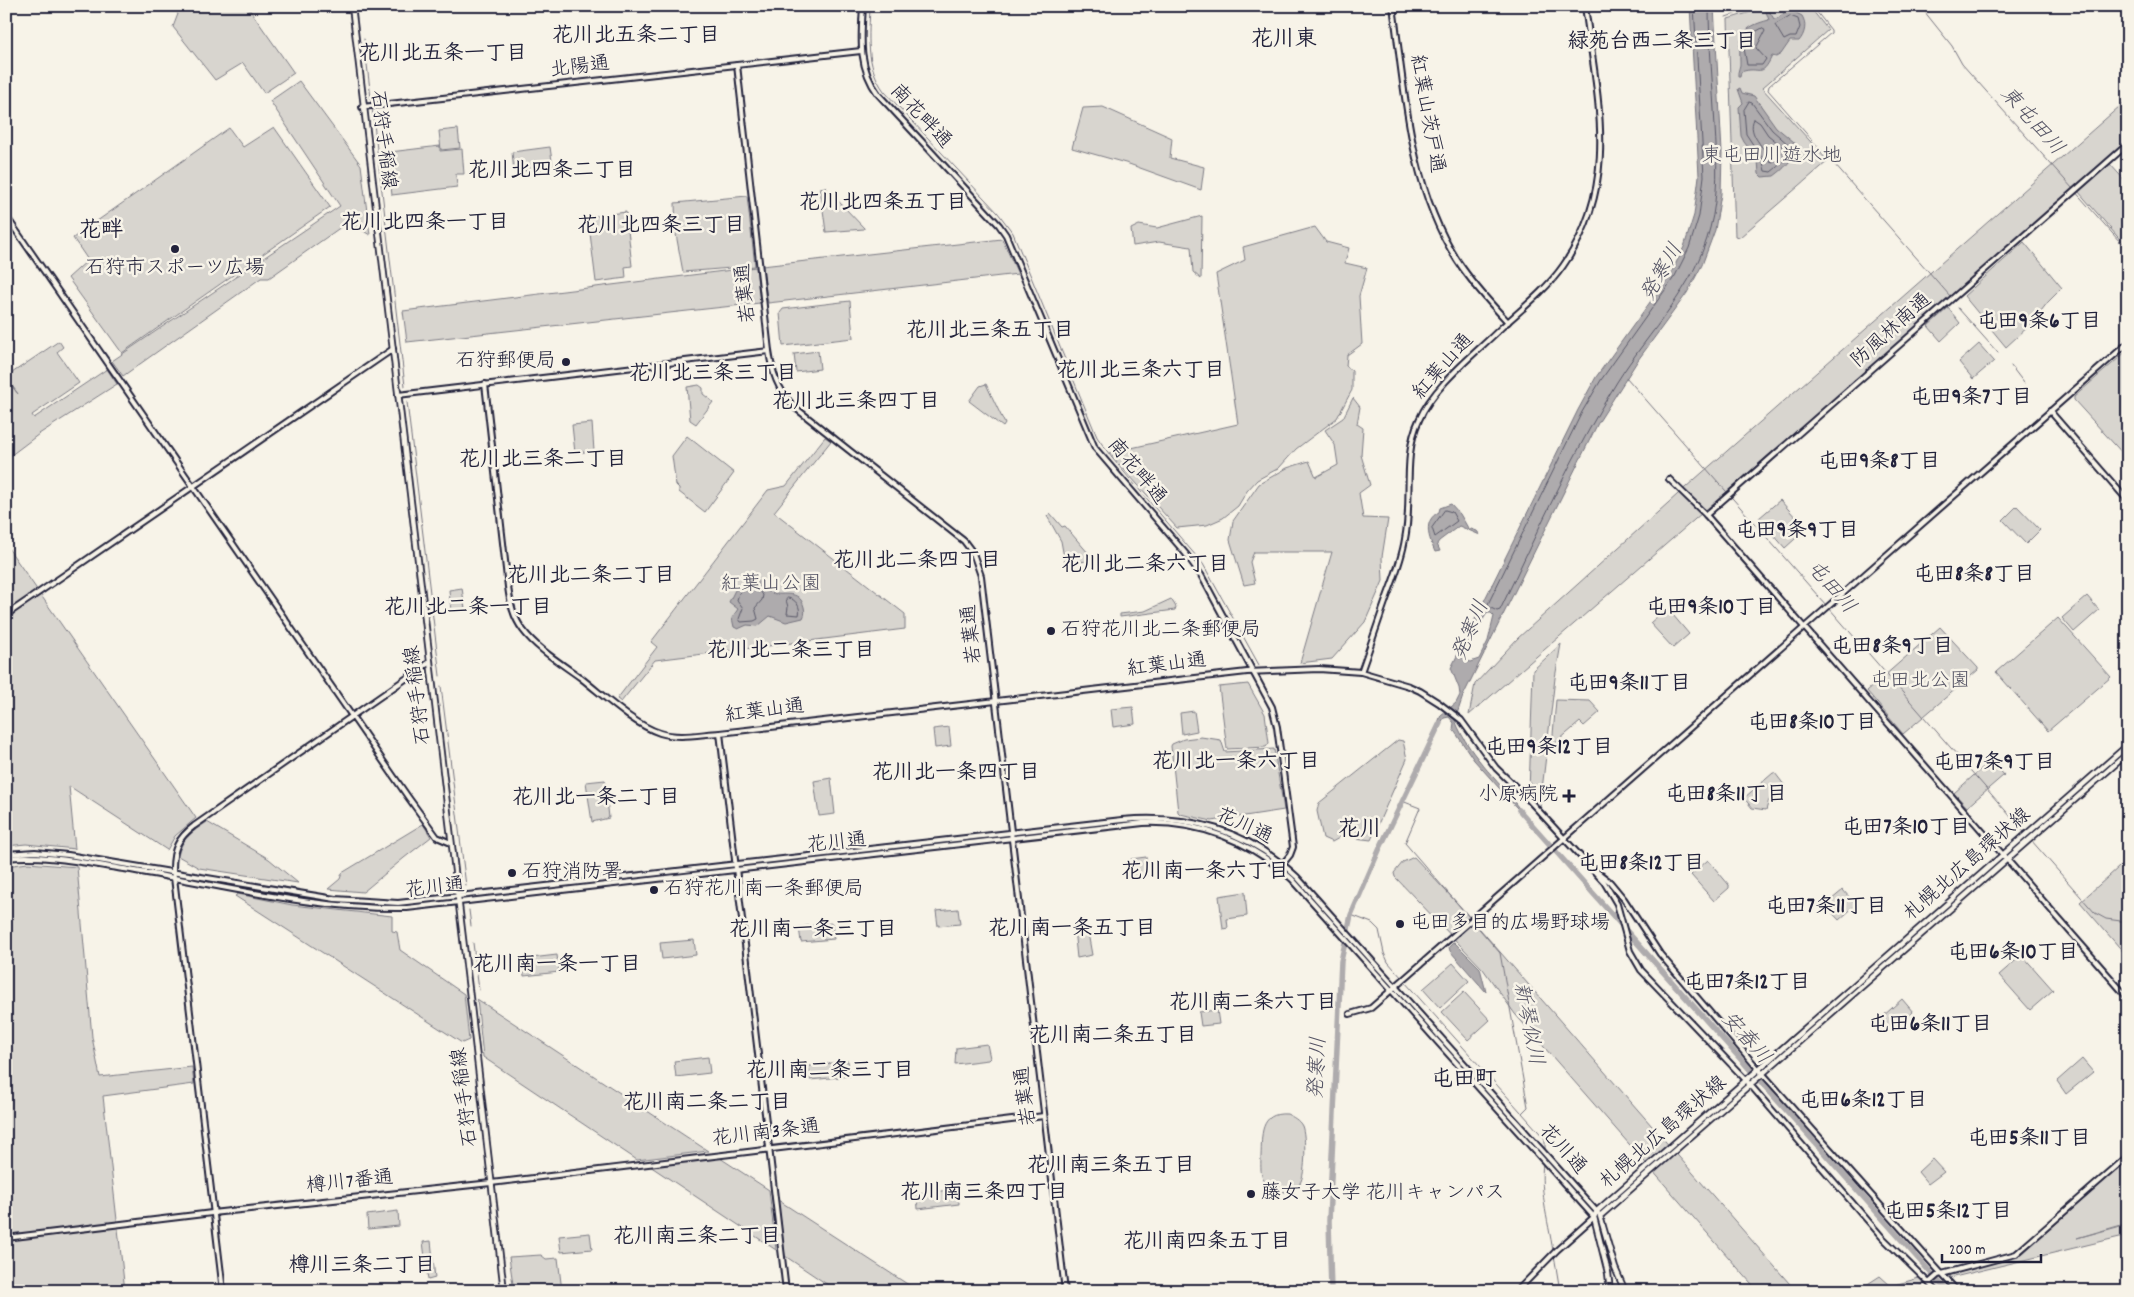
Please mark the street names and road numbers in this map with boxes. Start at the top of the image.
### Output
street label: 北陽通 [549,50,611,86]
street label: 紅葉山茨戸通 [1402,52,1450,176]
street label: 南花畔通 [882,78,958,156]
street label: 石狩手稲線 [362,89,402,191]
street label: 若葉通 [730,262,764,324]
street label: 防風林南通 [1845,287,1939,375]
street label: 紅葉山通 [1407,328,1481,406]
street label: 南花畔通 [1100,432,1172,512]
street label: 若葉通 [956,603,990,665]
street label: 石狩手稲線 [399,644,439,746]
street label: 紅葉山通 [1126,647,1208,685]
street label: 紅葉山通 [724,693,806,731]
street label: 花川通 [1211,802,1277,852]
street label: 札幌北広島環状線 [1898,802,2038,928]
street label: 花川通 [806,827,868,861]
street label: 花川通 [404,872,466,906]
street label: 石狩手稲線 [446,1046,486,1148]
street label: 若葉通 [1009,1065,1045,1127]
street label: 札幌北広島環状線 [1594,1070,1734,1196]
street label: 花川南3条通 [710,1113,822,1155]
street label: 花川通 [1532,1118,1592,1182]
street label: 樽川7番通 [305,1164,395,1202]

